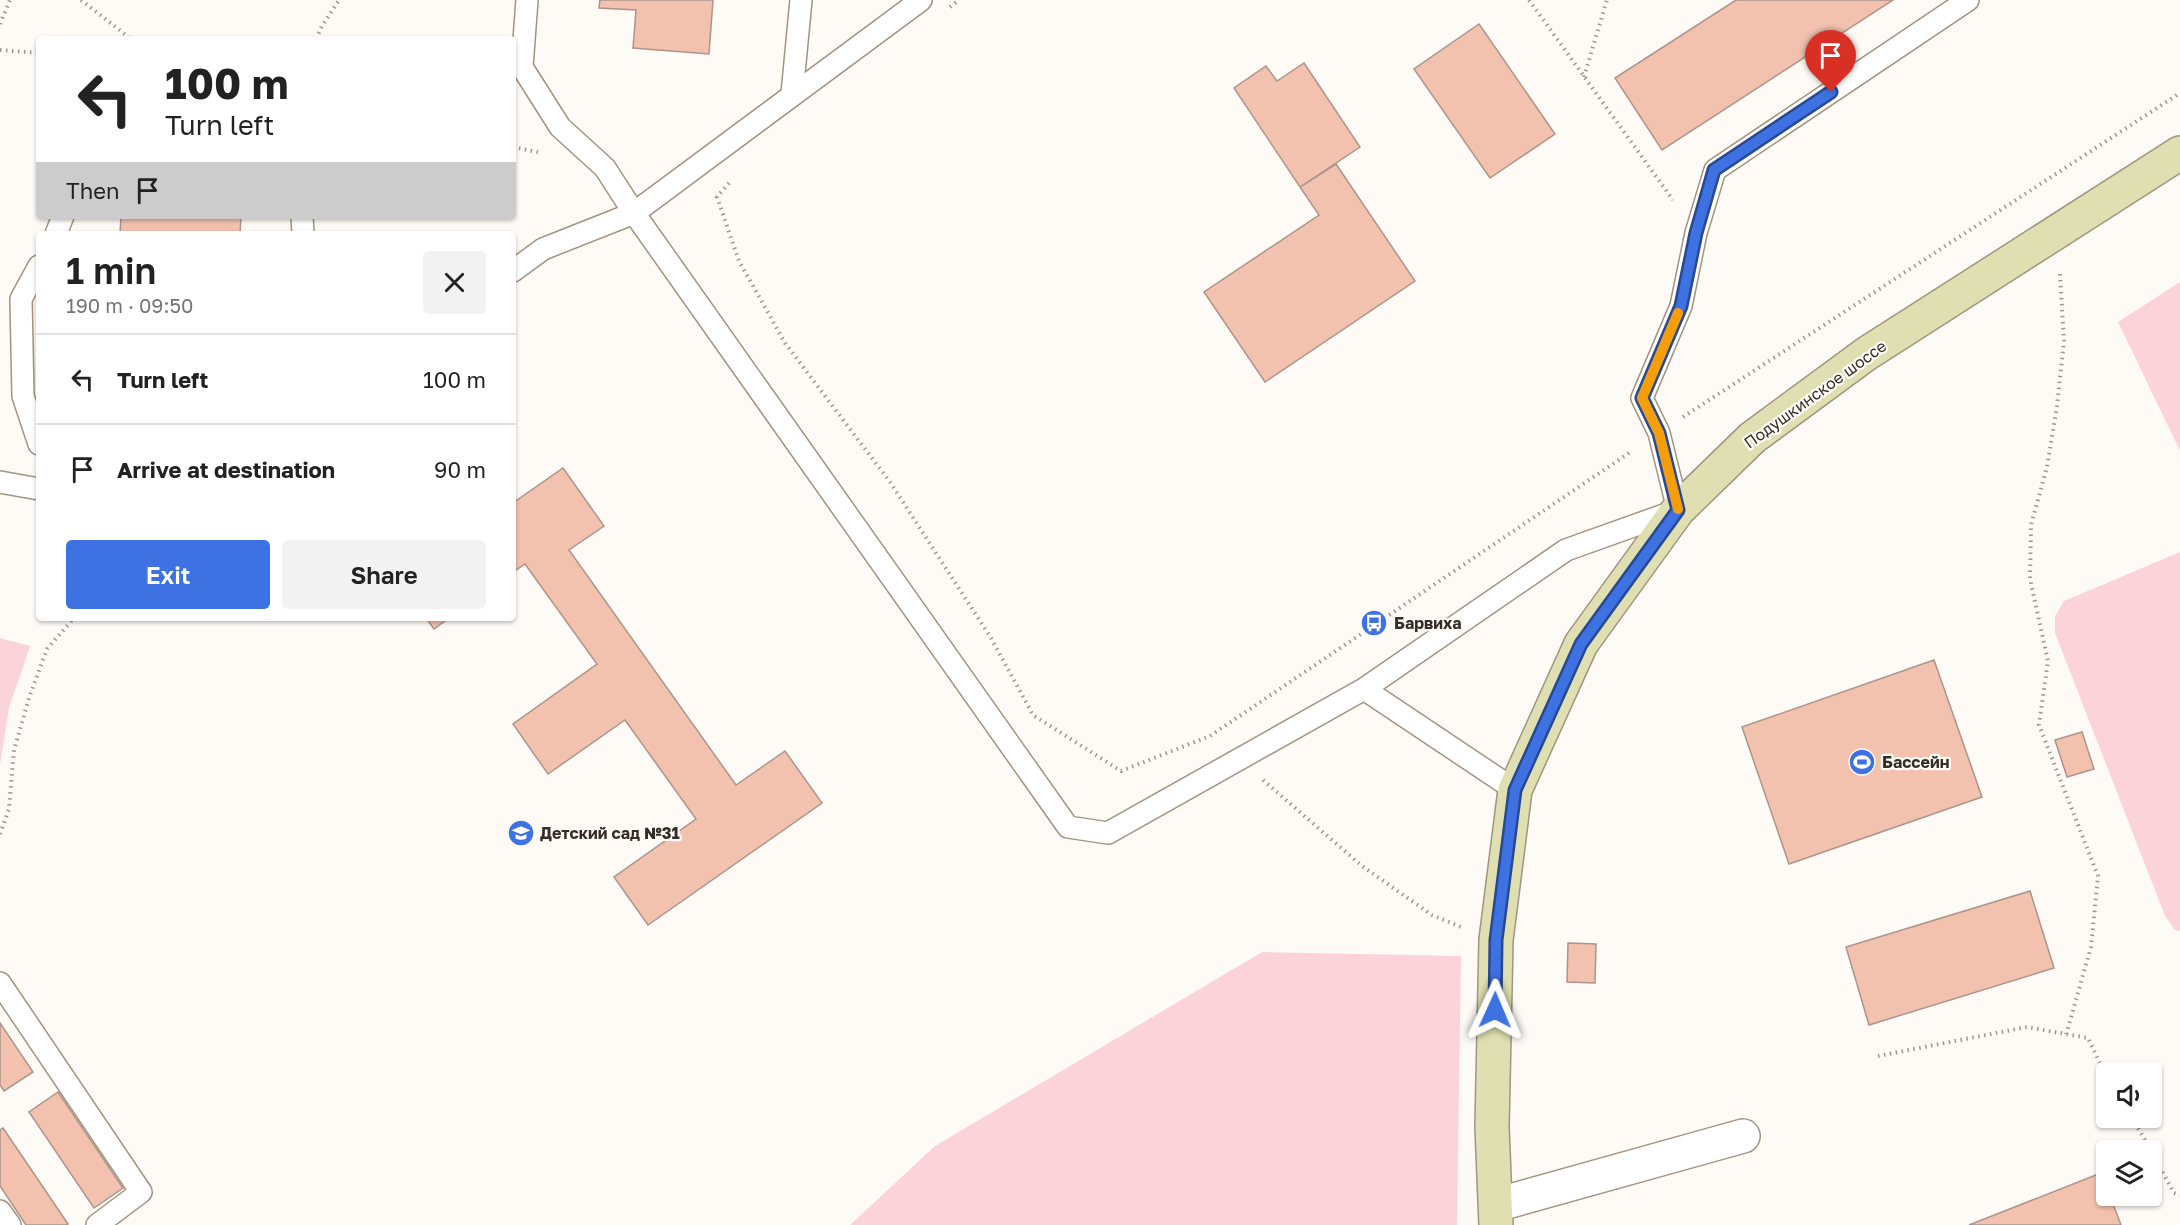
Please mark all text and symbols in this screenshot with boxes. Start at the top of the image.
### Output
pin [1805,30,1856,92]
icon: arrive [1814,39,1847,72]
text: 100 m [165,58,288,108]
icon: left [66,60,144,138]
text: Turn left [165,109,274,141]
icon: arrive [131,174,164,207]
text: Then [66,177,119,204]
text: 1 min [66,249,156,292]
button: close [423,251,486,314]
text: 190 m · 09:50 [66,293,193,317]
street label: Подушкинское шоссе [1740,336,1890,452]
icon: left [66,363,99,396]
text: Turn left [117,366,208,393]
text: 100 m [423,366,486,393]
icon: arrive [66,453,99,486]
text: Arrive at destination [117,456,335,483]
text: 90 m [434,456,486,483]
button: Exit [66,540,270,609]
button: Share [282,540,486,609]
bus stop icon: Барвиха [1359,608,1389,638]
place label: Барвиха [1394,613,1461,633]
sports icon: Бассейн [1847,747,1877,777]
place label: Бассейн [1882,752,1950,772]
school or university icon: Детский сад №31 [506,818,536,848]
place label: Детский сад №31 [540,823,680,843]
position arrow [1463,978,1527,1042]
map controls [2096,1062,2162,1206]
button: sound [2096,1062,2162,1128]
button: layers [2096,1140,2162,1206]

